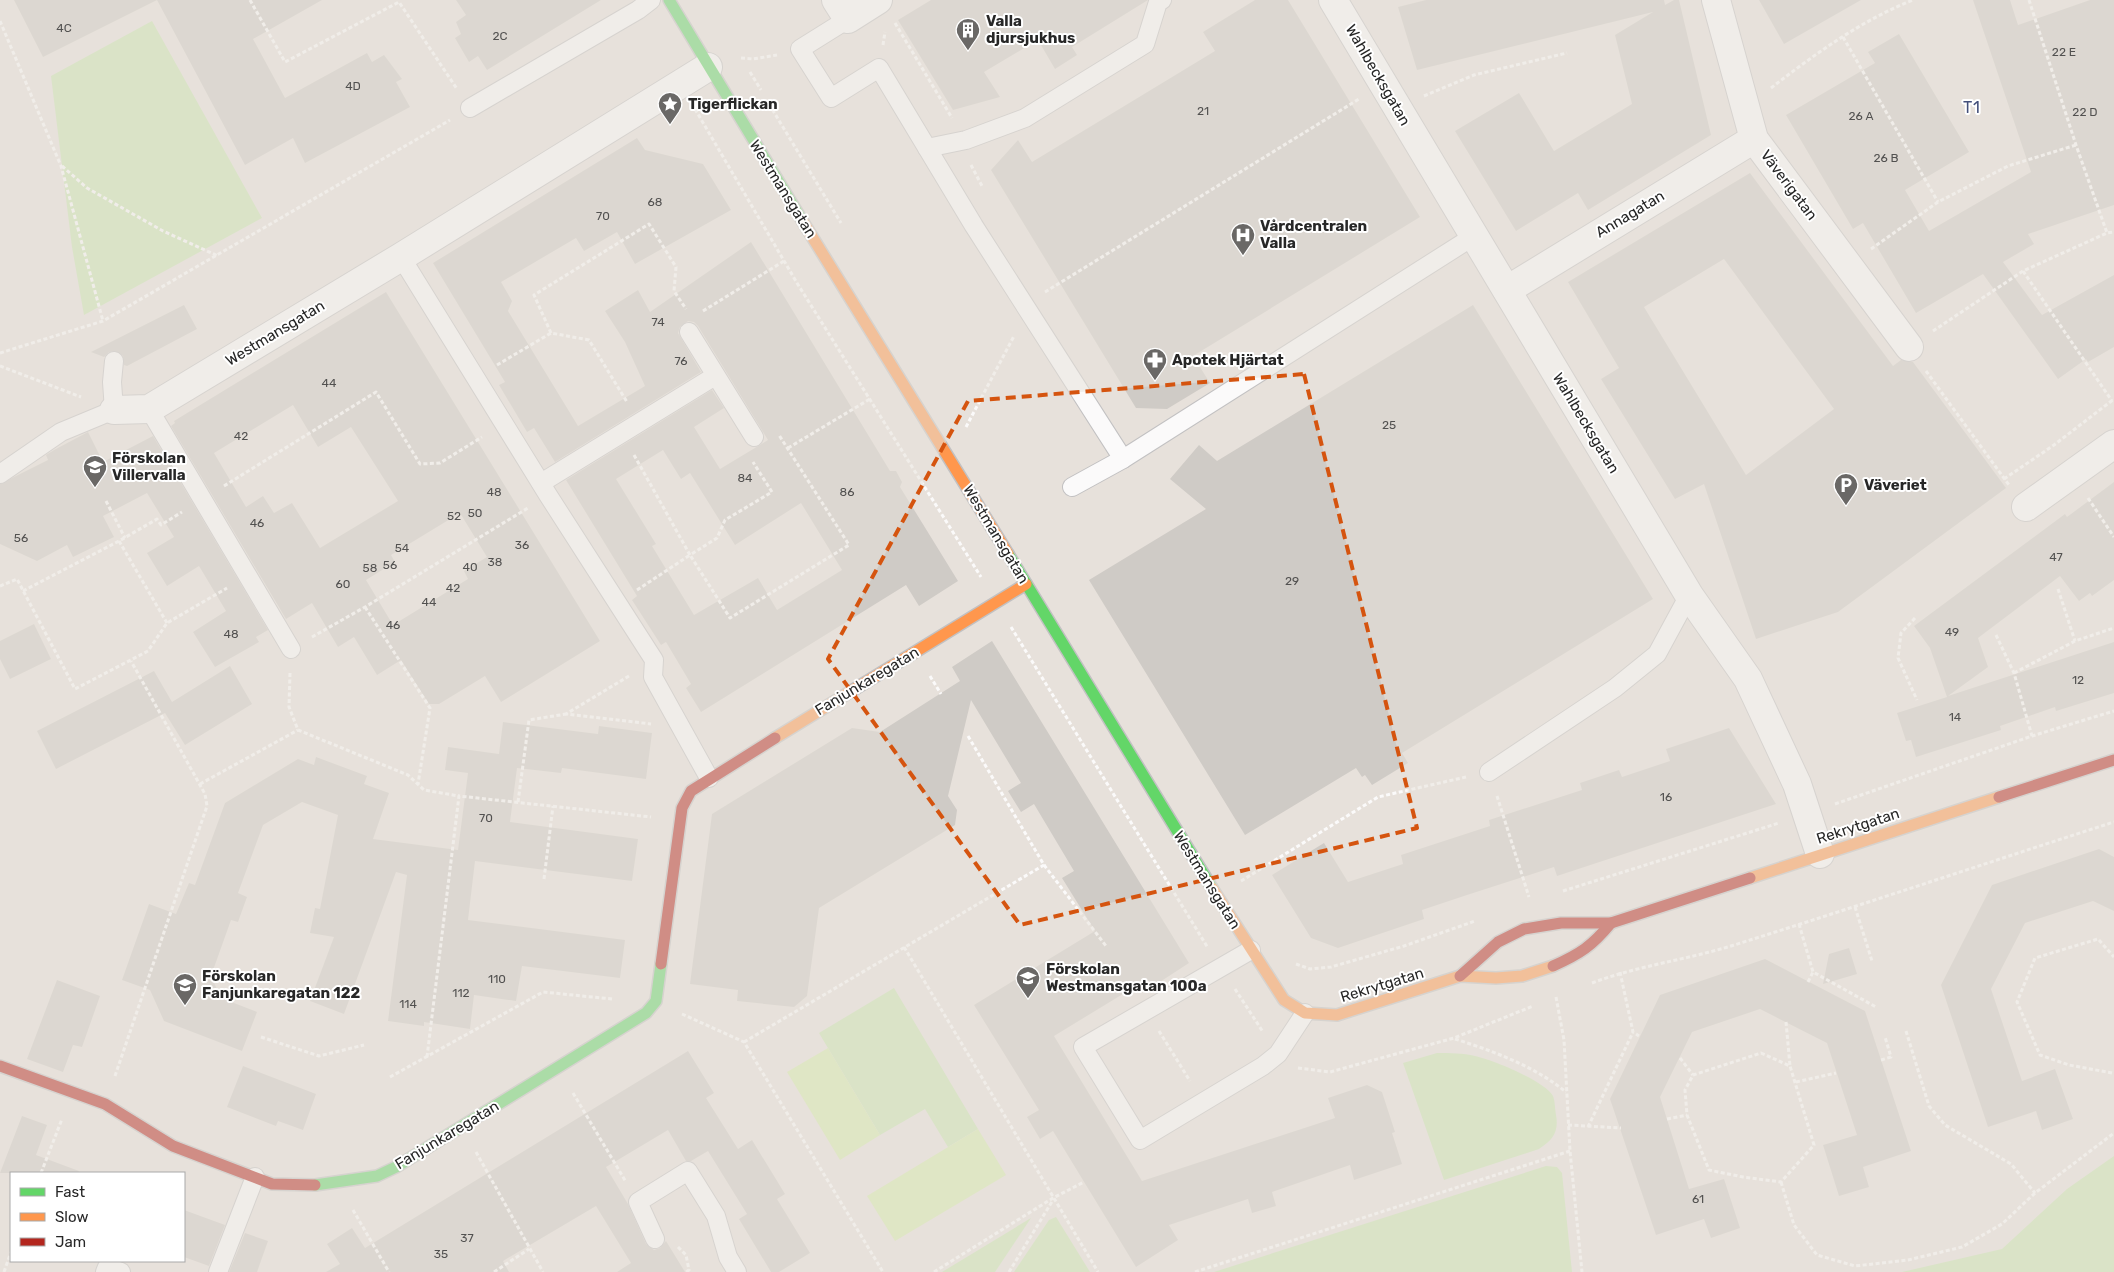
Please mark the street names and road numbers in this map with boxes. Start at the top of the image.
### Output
street label: Wahlbecksgatan [1342,21,1414,129]
street label: Westmansgatan [746,137,820,241]
street label: Väverigatan [1757,146,1821,224]
street label: Annagatan [1592,186,1668,242]
street label: Westmansgatan [222,296,328,370]
street label: Wahlbecksgatan [1549,370,1623,476]
street label: Westmansgatan [959,481,1033,587]
street label: Fanjunkaregatan [812,643,922,719]
street label: Rekrytgatan [1814,804,1902,848]
street label: Westmansgatan [1170,828,1244,932]
street label: Rekrytgatan [1338,964,1426,1006]
street label: Fanjunkaregatan [392,1097,502,1173]

